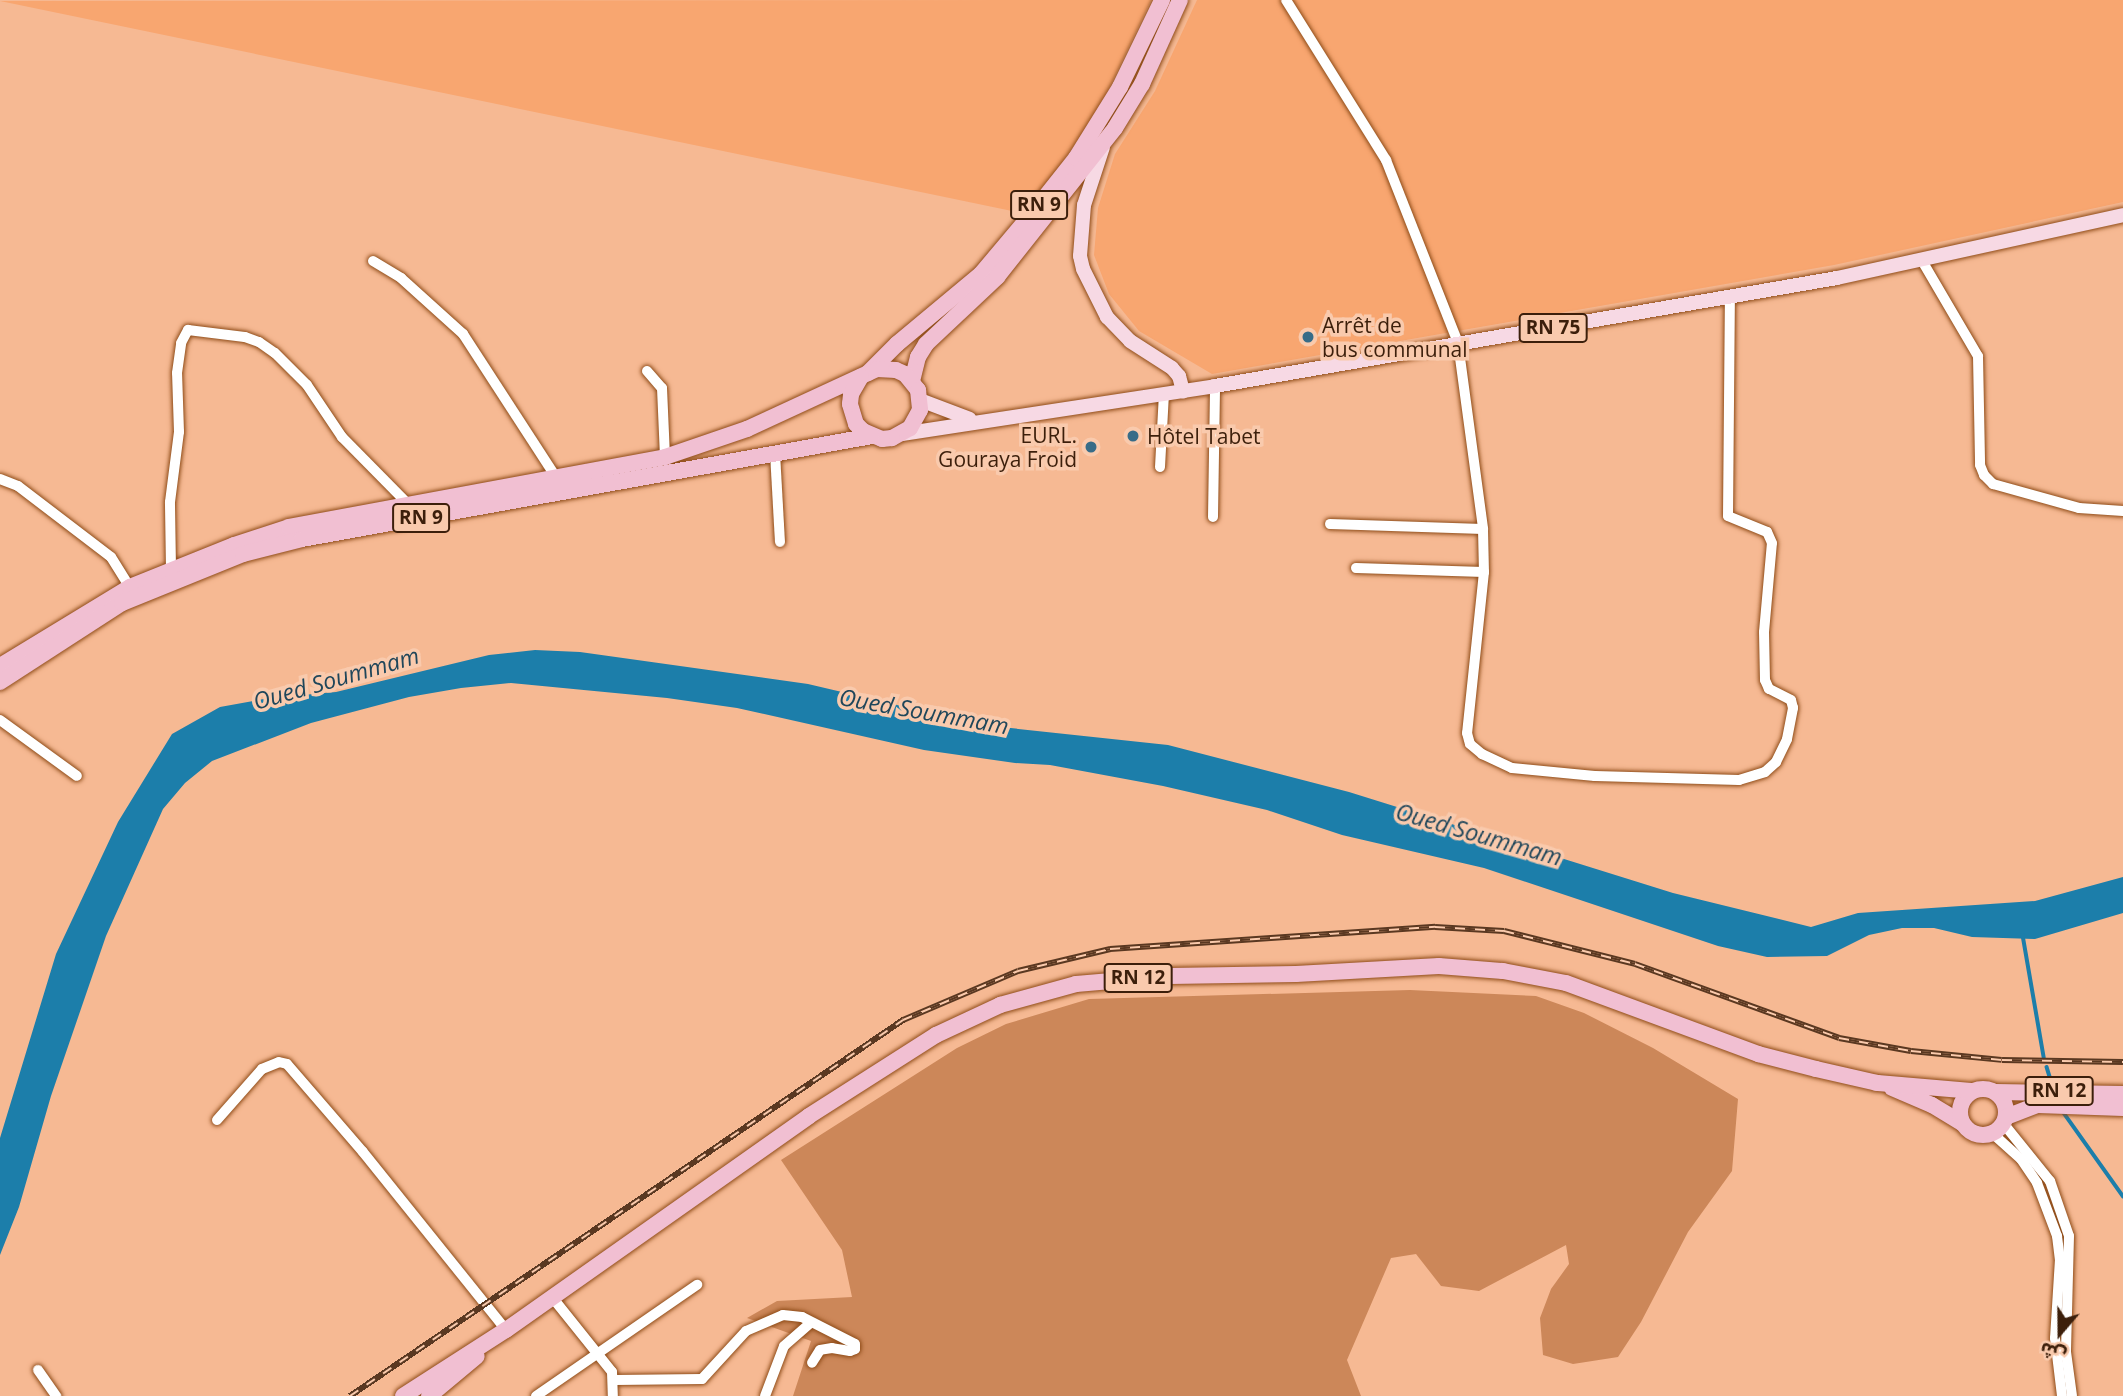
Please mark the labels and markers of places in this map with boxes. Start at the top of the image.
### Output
place label: Arrêt de bus communal [1322,312,1467,362]
marker: Arrêt de bus communal [1300,329,1316,345]
place label: EURL. Gouraya Froid [938,422,1077,472]
place label: Hôtel Tabet [1147,423,1261,449]
marker: Hôtel Tabet [1125,428,1141,444]
marker: EURL. Gouraya Froid [1083,439,1099,455]

